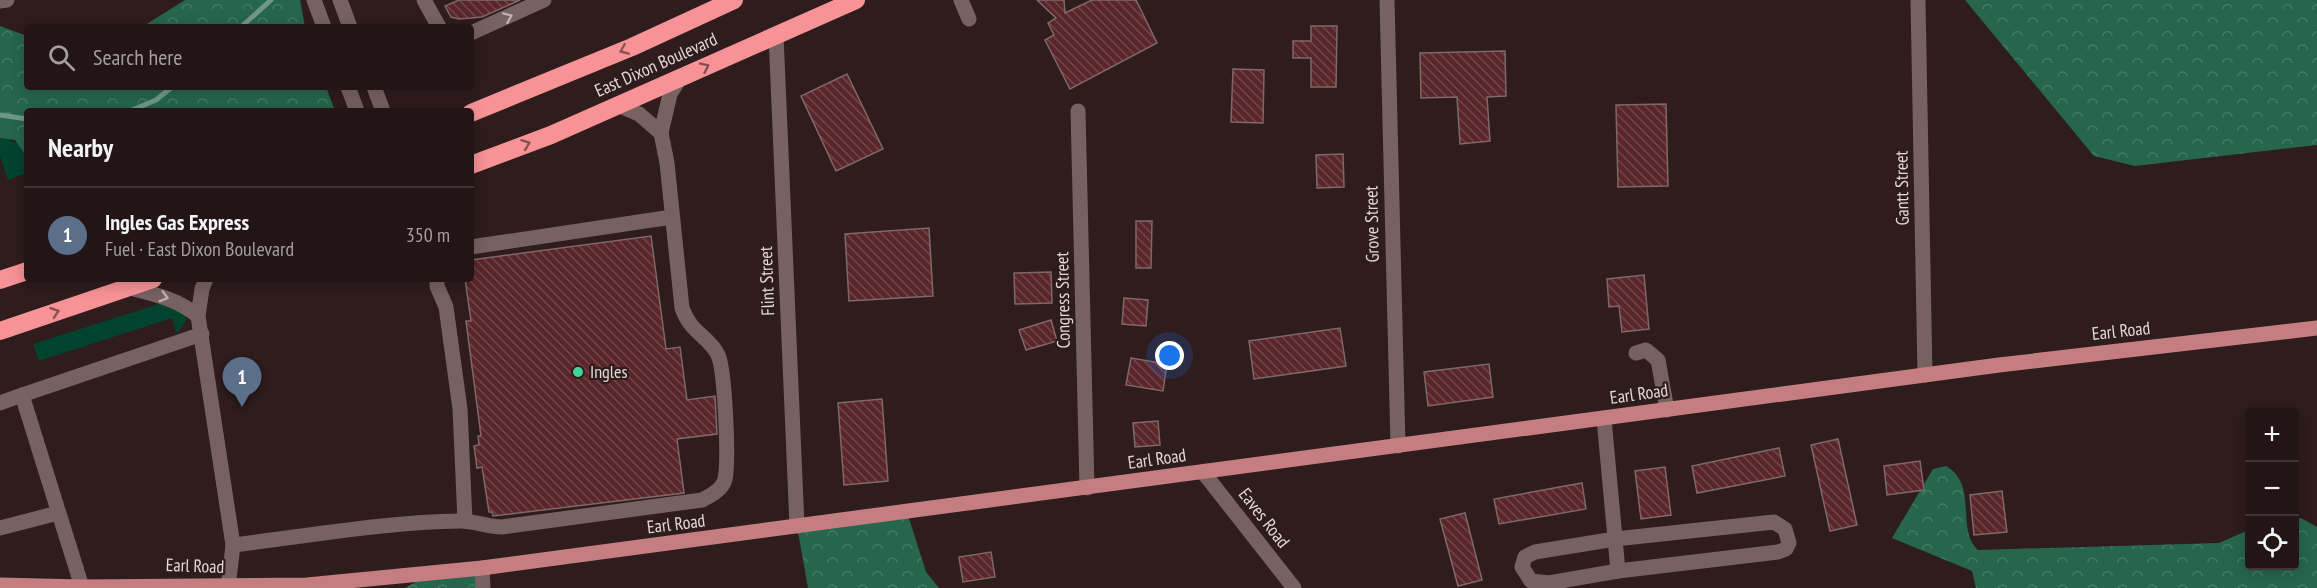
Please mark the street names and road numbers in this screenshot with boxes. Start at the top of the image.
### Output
street label: East Dixon Boulevard [591,27,721,102]
street label: Gantt Street [1889,150,1914,226]
street label: Grove Street [1359,185,1384,263]
street label: Flint Street [754,246,779,316]
street label: Congress Street [1050,251,1075,349]
street label: Earl Road [2091,316,2151,345]
street label: Earl Road [1608,378,1670,409]
street label: Earl Road [1126,443,1188,474]
street label: Eaves Road [1234,483,1295,552]
street label: Earl Road [645,509,706,538]
street label: Earl Road [165,553,225,578]

